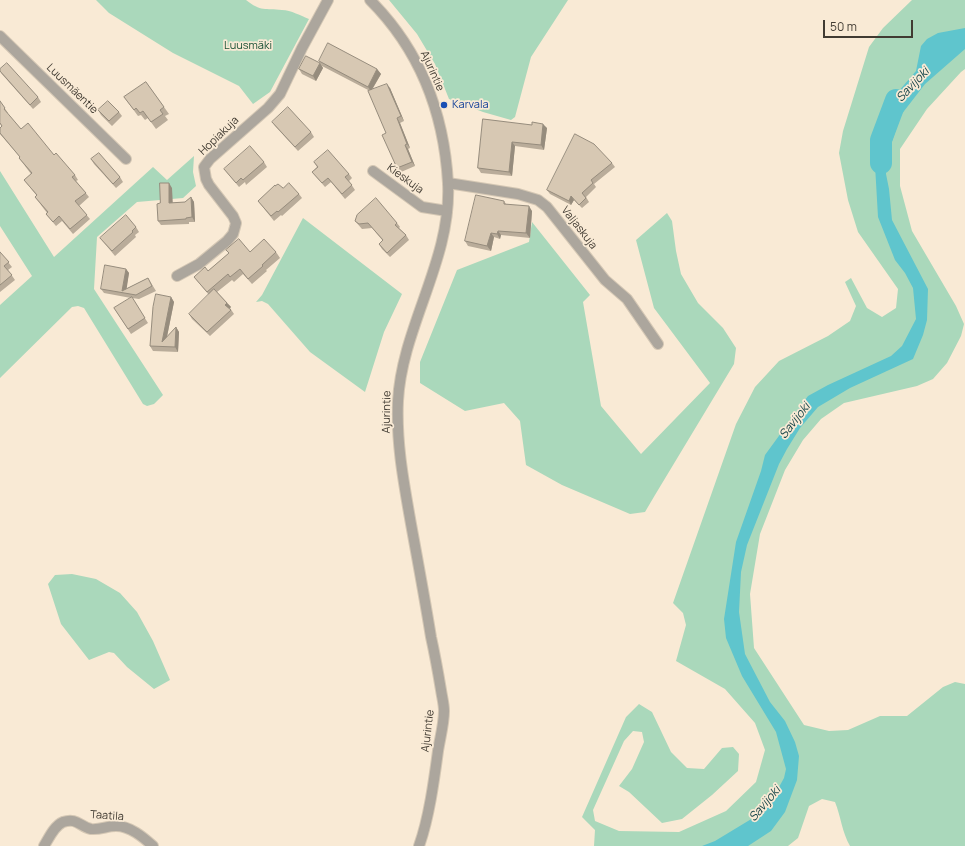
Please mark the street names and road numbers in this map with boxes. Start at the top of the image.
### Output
street label: Ajurintie [417,49,447,93]
street label: Luusmäentie [44,61,100,117]
street label: Hopiakuja [196,114,242,158]
street label: Kieskuja [384,161,426,197]
street label: Valjaskuja [558,204,600,252]
street label: Ajurintie [380,391,394,433]
street label: Ajurintie [419,709,437,753]
street label: Taatila [90,808,124,824]

